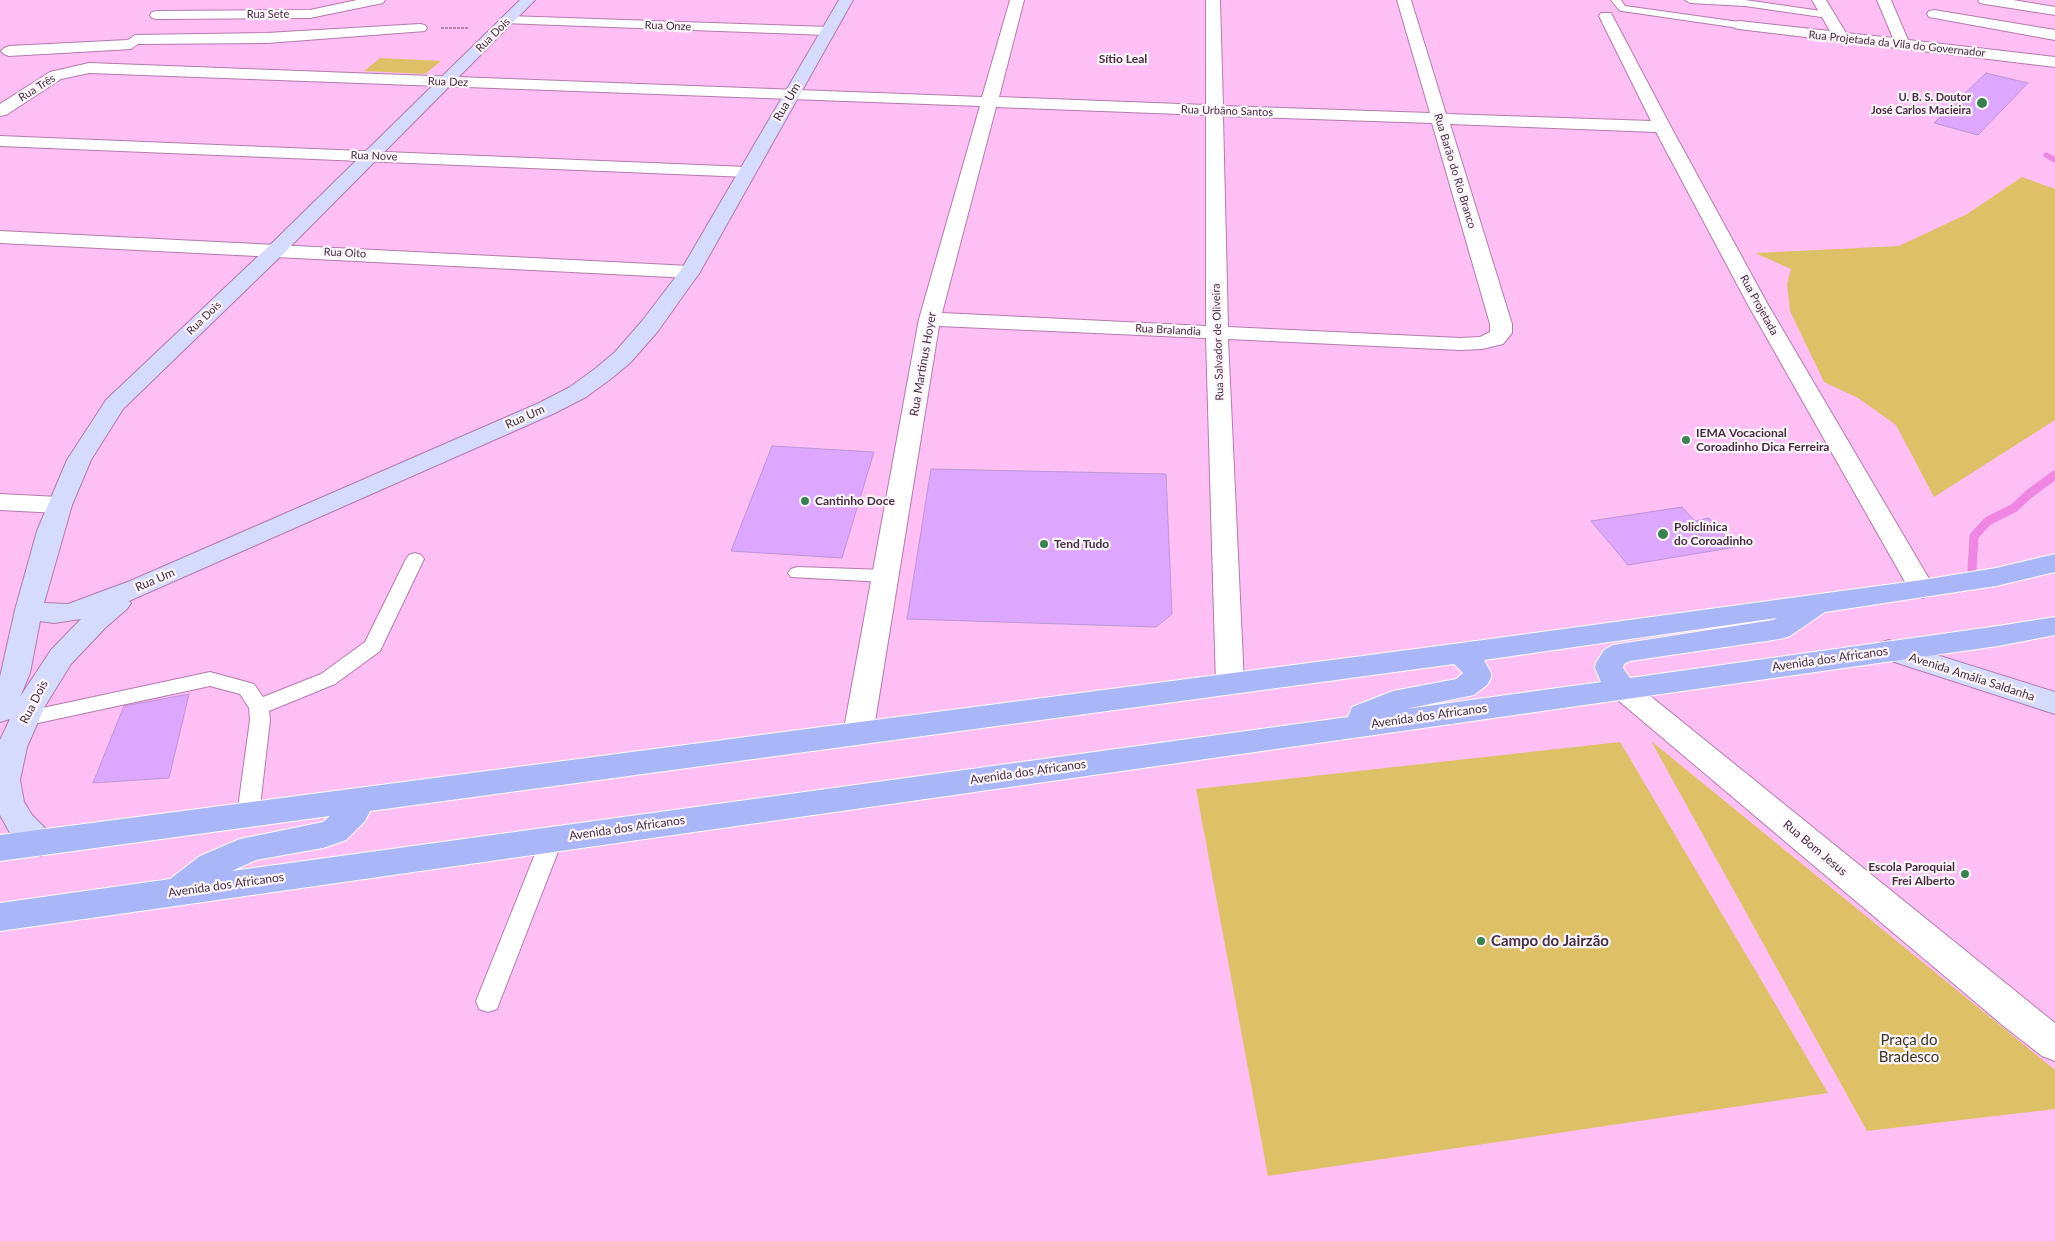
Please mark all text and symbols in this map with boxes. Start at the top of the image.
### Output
street label: Rua Sete [247,7,289,21]
street label: Rua Dois [473,15,513,55]
street label: Rua Onze [644,19,692,33]
street label: Rua Projetada da Vila do Governador [1808,28,1986,60]
district label: Sítio Leal [1099,52,1147,66]
street label: Rua Três [16,72,58,104]
street label: Rua Dez [428,75,468,89]
street label: Rua Um [770,80,804,124]
place label: U. B. S. Doutor José Carlos Macieira [1871,90,1971,116]
marker: U. B. S. Doutor José Carlos Macieira [1975,96,1989,110]
street label: Rua Urbâno Santos [1181,103,1273,119]
street label: Rua Barão do Rio Branco [1431,112,1479,230]
street label: Rua Nove [350,149,398,163]
street label: Rua Oito [323,245,367,261]
street label: Rua Projetada [1737,272,1781,338]
street label: Rua Salvador de Oliveira [1209,283,1227,401]
street label: Rua Dois [184,298,224,338]
street label: Rua Martinus Hoyer [907,311,939,417]
street label: Rua Bralandia [1135,322,1201,338]
street label: Rua Um [503,402,547,432]
place label: IEMA Vocacional Coroadinho Dica Ferreira [1696,426,1829,454]
marker: IEMA Vocacional Coroadinho Dica Ferreira [1680,434,1692,446]
place label: Cantinho Doce [815,494,895,508]
marker: Cantinho Doce [799,495,811,507]
place label: Policlínica do Coroadinho [1674,520,1753,548]
marker: Policlínica do Coroadinho [1656,527,1670,541]
place label: Tend Tudo [1054,537,1109,551]
marker: Tend Tudo [1038,538,1050,550]
street label: Rua Um [133,565,177,595]
street label: Avenida dos Africanos [1771,644,1889,674]
street label: Avenida Amália Saldanha [1907,650,2037,704]
street label: Rua Dois [17,678,51,726]
street label: Avenida dos Africanos [1370,701,1488,731]
street label: Avenida dos Africanos [969,757,1087,787]
street label: Avenida dos Africanos [568,813,686,843]
street label: Rua Bom Jesus [1780,817,1850,879]
place label: Escola Paroquial Frei Alberto [1868,860,1955,888]
marker: Escola Paroquial Frei Alberto [1959,868,1971,880]
street label: Avenida dos Africanos [167,870,285,900]
place label: Campo do Jairzão [1491,932,1609,950]
marker: Campo do Jairzão [1475,935,1487,947]
park label: Praça do Bradesco [1879,1031,1939,1066]

